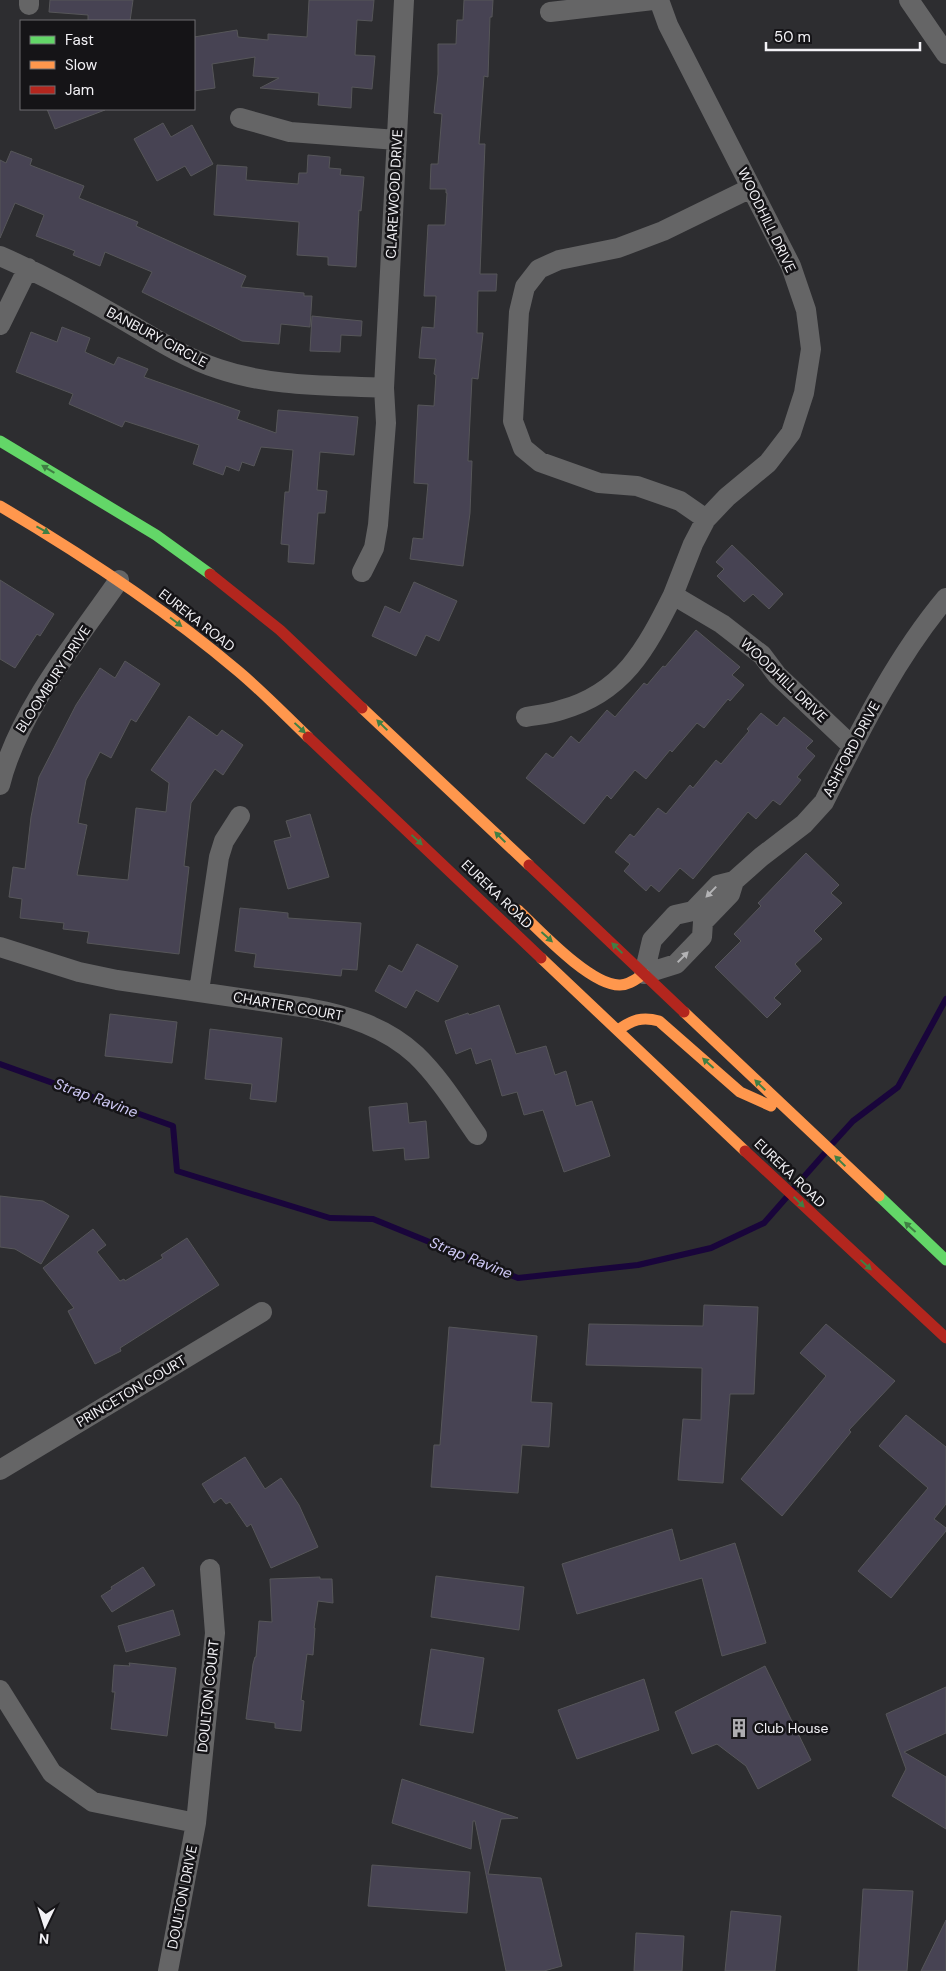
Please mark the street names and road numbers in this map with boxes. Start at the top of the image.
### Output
street label: CLAREWOOD DRIVE [382,129,406,259]
street label: WOODHILL DRIVE [734,165,800,275]
street label: BANBURY CIRCLE [104,303,211,371]
street label: EUREKA ROAD [155,585,239,655]
street label: BLOOMBURY DRIVE [12,622,94,736]
street label: WOODHILL DRIVE [737,634,831,726]
street label: ASHFORD DRIVE [818,698,884,800]
street label: EUREKA ROAD [458,856,536,932]
street label: CHARTER COURT [232,987,344,1025]
street label: EUREKA ROAD [751,1135,829,1211]
street label: PRINCETON COURT [73,1351,189,1431]
street label: DOULTON COURT [193,1639,223,1753]
street label: DOULTON DRIVE [163,1843,201,1951]

